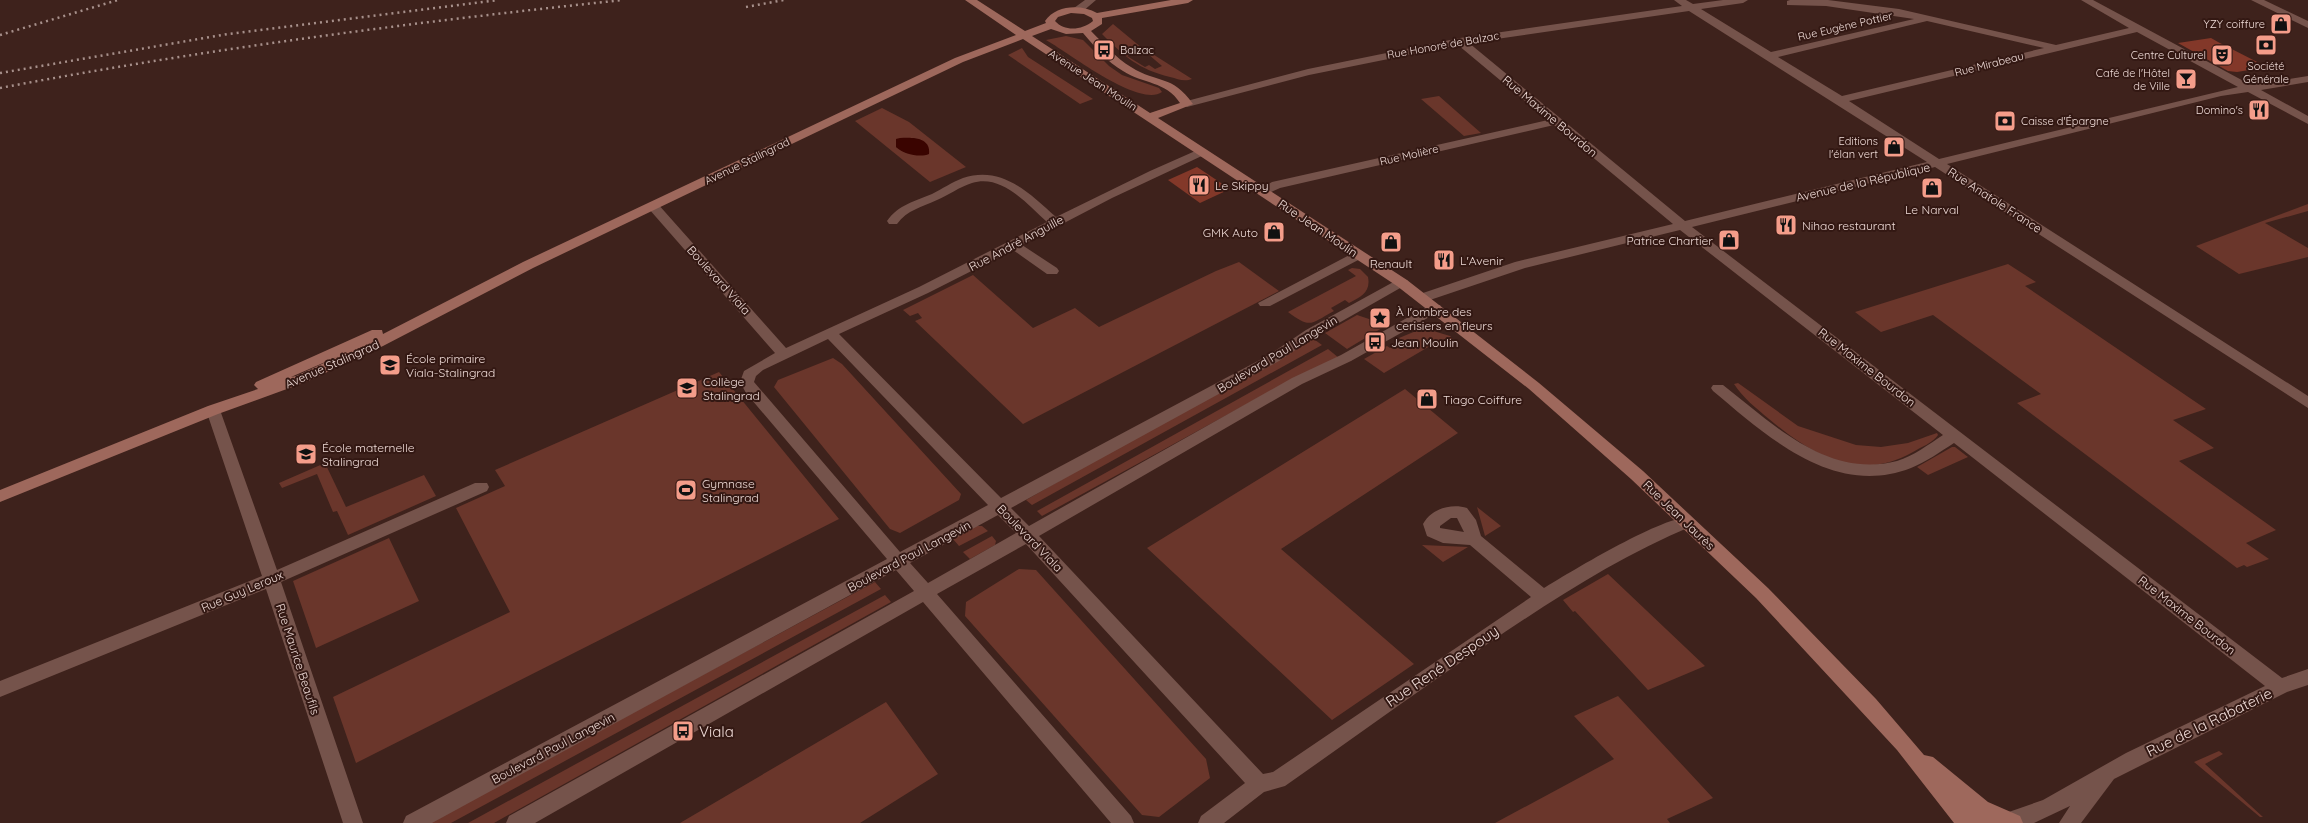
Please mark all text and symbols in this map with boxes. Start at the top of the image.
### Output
street label: Rue Eugène Pottier [1796,8,1894,44]
shop icon: YZY coiffure [2269,12,2293,36]
place label: YZY coiffure [2204,17,2265,31]
street label: Rue Honoré de Balzac [1386,28,1500,62]
bank icon: Société Générale [2254,33,2278,57]
bus stop icon: Balzac [1092,38,1116,62]
place label: Balzac [1120,43,1154,57]
theatre icon: Centre Culturel [2210,43,2234,67]
street label: Avenue Jean Moulin [1046,46,1140,114]
place label: Centre Culturel [2131,48,2206,62]
street label: Rue Mirabeau [1953,49,2025,79]
place label: Société Générale [2243,59,2289,86]
place label: Café de l'Hôtel de Ville [2096,66,2170,93]
bar icon: Café de l'Hôtel de Ville [2174,67,2198,91]
street label: Rue Maxime Bourdon [1500,72,1600,160]
restaurant icon: Domino's [2247,98,2271,122]
place label: Domino's [2196,103,2243,117]
bank icon: Caisse d'Épargne [1993,109,2017,133]
place label: Caisse d'Épargne [2021,114,2109,128]
street label: Avenue Stalingrad [702,134,792,188]
place label: Editions l'élan vert [1829,134,1878,161]
shop icon: Editions l'élan vert [1882,135,1906,159]
street label: Rue Molière [1378,141,1440,169]
street label: Avenue de la République [1794,159,1932,205]
street label: Rue Anatole France [1945,164,2045,236]
restaurant icon: Le Skippy [1187,173,1211,197]
shop icon: Le Narval [1920,176,1944,200]
place label: Le Skippy [1215,178,1269,193]
street label: Rue Jean Moulin [1276,196,1360,260]
place label: Le Narval [1905,202,1959,217]
street label: Rue André Anguille [966,212,1066,274]
restaurant icon: Nihao restaurant [1774,213,1798,237]
place label: Nihao restaurant [1802,218,1895,233]
shop icon: GMK Auto [1262,220,1286,244]
place label: GMK Auto [1203,225,1258,240]
shop icon: Patrice Chartier [1717,228,1741,252]
shop icon: Renault [1379,230,1403,254]
place label: Patrice Chartier [1627,233,1713,248]
street label: Boulevard Viala [684,242,754,318]
restaurant icon: L'Avenir [1432,248,1456,272]
place label: L'Avenir [1460,253,1504,268]
place label: Renault [1370,256,1412,271]
place label: À l'ombre des cerisiers en fleurs [1396,304,1493,333]
place icon: À l'ombre des cerisiers en fleurs [1368,306,1392,330]
street label: Boulevard Paul Langevin [1214,312,1340,396]
street label: Rue Maxime Bourdon [1815,324,1919,410]
bus stop icon: Jean Moulin [1363,330,1387,354]
place label: Jean Moulin [1391,335,1458,350]
street label: Avenue Stalingrad [283,337,381,391]
place label: École primaire Viala-Stalingrad [406,351,495,380]
school or university icon: École primaire Viala-Stalingrad [378,353,402,377]
place label: Collège Stalingrad [703,374,760,403]
school or university icon: Collège Stalingrad [675,376,699,400]
shop icon: Tiago Coiffure [1415,387,1439,411]
place label: Tiago Coiffure [1443,392,1522,407]
place label: École maternelle Stalingrad [322,440,415,469]
school or university icon: École maternelle Stalingrad [294,442,318,466]
place label: Gymnase Stalingrad [702,476,759,505]
street label: Rue Jean Jaurès [1640,477,1718,553]
sports icon: Gymnase Stalingrad [674,478,698,502]
street label: Boulevard Viala [994,501,1066,575]
street label: Boulevard Paul Langevin [845,517,973,595]
street label: Rue Guy Leroux [199,567,285,615]
street label: Rue Maxime Bourdon [2135,572,2239,658]
street label: Rue Maurice Beaufils [273,601,323,717]
street label: Rue René Despouy [1382,621,1502,711]
street label: Rue de la Rabaterie [2143,683,2275,761]
street label: Boulevard Paul Langevin [489,709,617,787]
bus stop icon: Viala [671,719,695,743]
place label: Viala [699,722,734,741]

